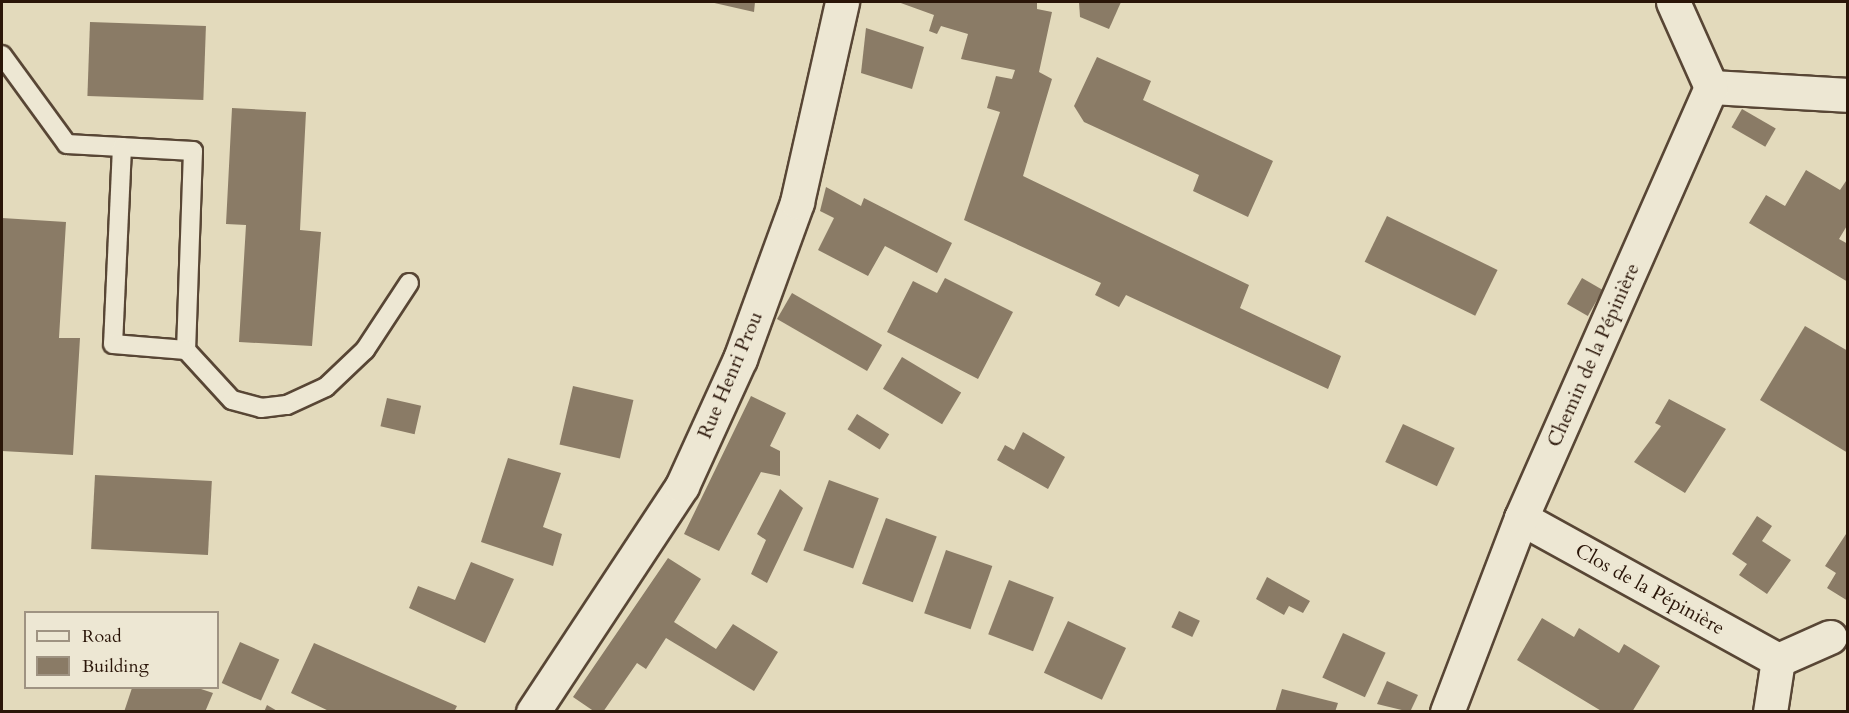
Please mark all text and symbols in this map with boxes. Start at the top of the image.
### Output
street label: Chemin de la Pépinière [1542,259,1644,451]
street label: Rue Henri Prou [692,308,768,442]
street label: Clos de la Pépinière [1571,538,1729,640]
legend [24,611,219,689]
text: Road [82,624,122,649]
text: Building [82,654,149,679]

